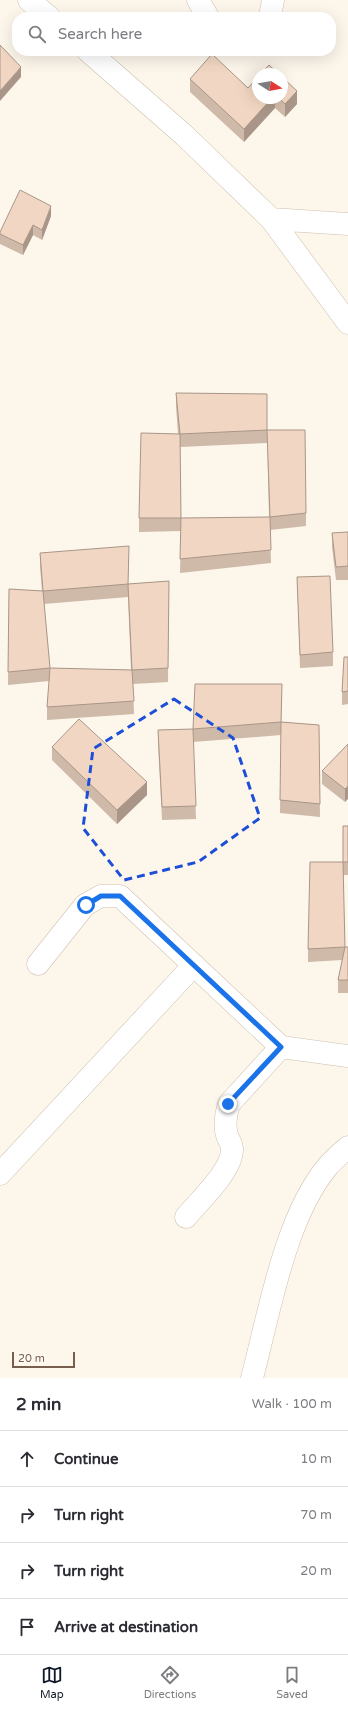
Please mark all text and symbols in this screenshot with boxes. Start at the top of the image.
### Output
search box [12,12,336,56]
icon: search [26,23,48,45]
text: Search here [58,25,142,43]
north arrow [252,68,288,104]
route start [77,896,95,914]
route end [219,1095,237,1113]
scale bar [12,1350,75,1369]
text: 20 m [18,1352,45,1365]
text: 2 min [16,1394,61,1415]
text: Walk · 100 m [252,1396,332,1412]
icon: ahead [16,1448,38,1470]
text: Continue [54,1450,118,1468]
text: 10 m [300,1451,332,1467]
icon: right [16,1504,38,1526]
text: Turn right [54,1506,124,1524]
text: 70 m [300,1507,332,1523]
icon: right [16,1560,38,1582]
text: Turn right [54,1562,124,1580]
text: 20 m [300,1563,332,1579]
icon: arrive [16,1616,38,1638]
text: Arrive at destination [54,1618,198,1636]
tab: Map [40,1664,64,1701]
tab: Directions [144,1664,196,1701]
tab: Saved [276,1664,308,1701]

